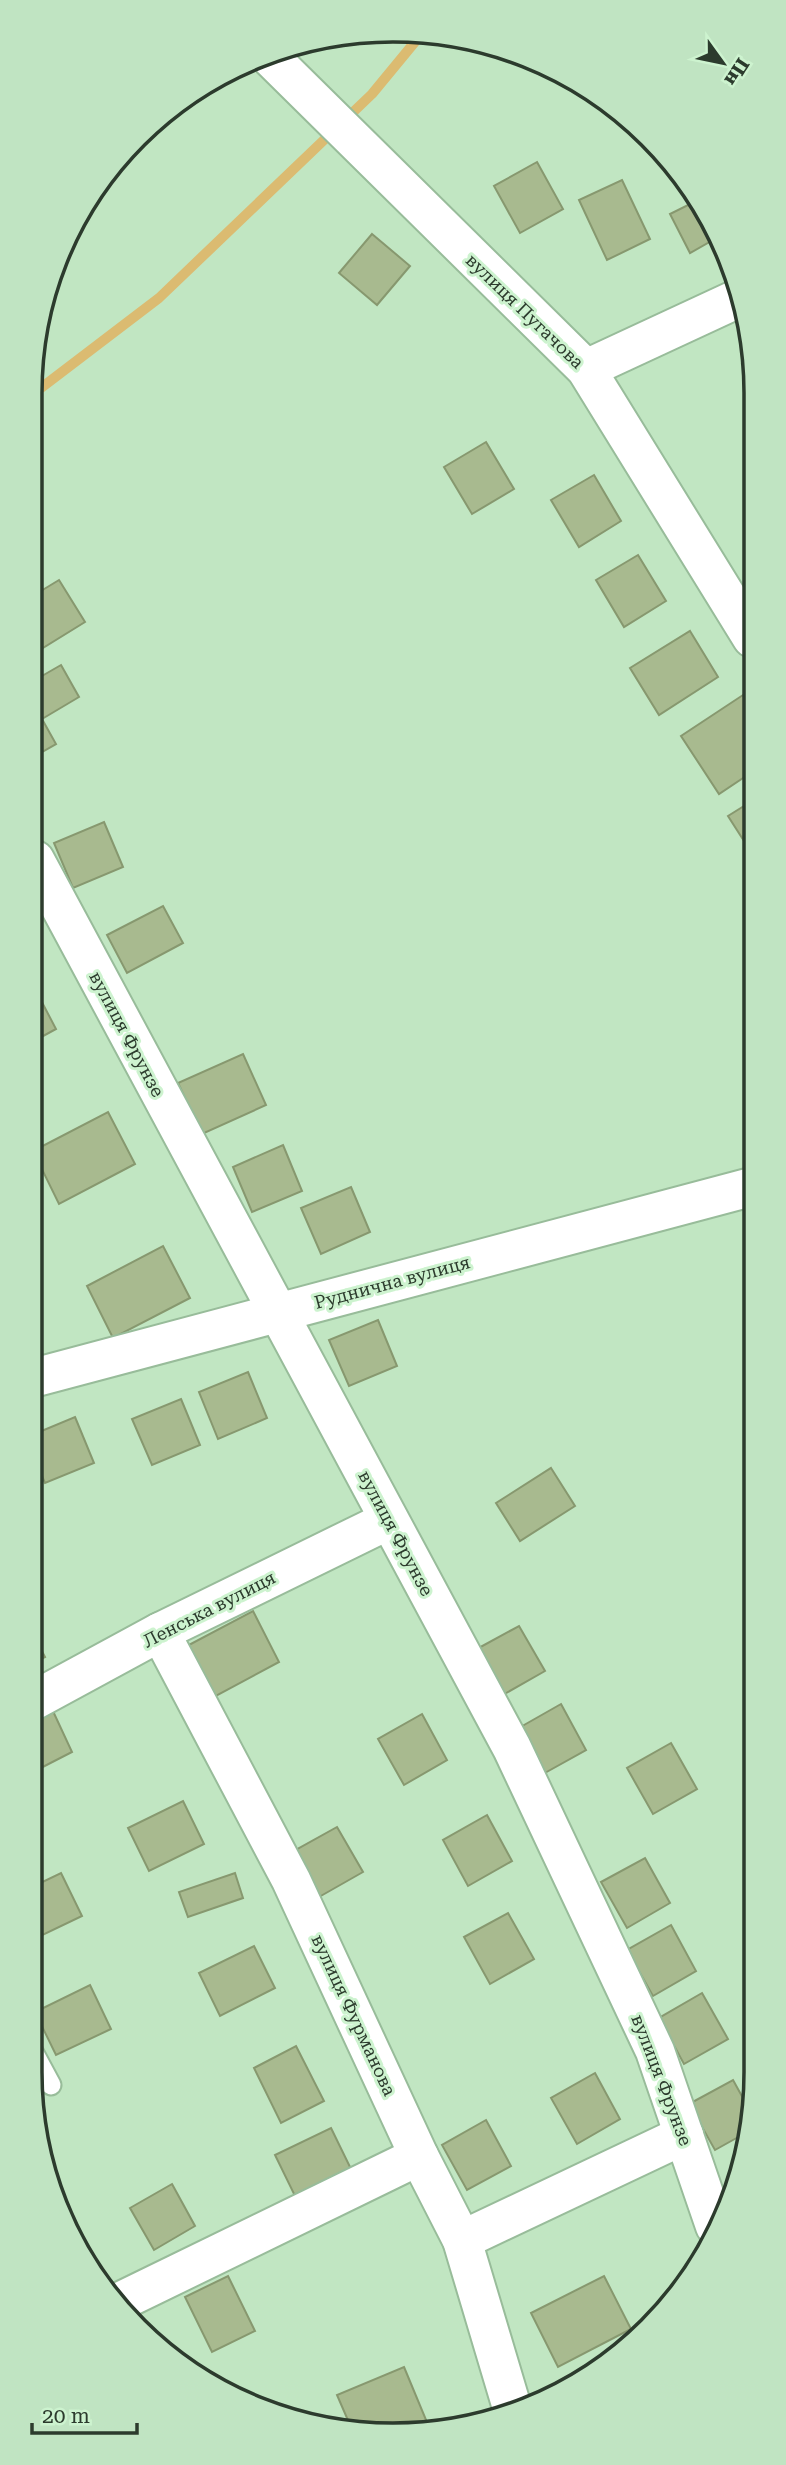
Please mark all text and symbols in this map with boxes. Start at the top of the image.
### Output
north arrow [688,28,758,98]
text: Пн [719,54,754,90]
street label: вулиця Пугачова [462,249,589,373]
street label: вулиця Фрунзе [85,968,169,1100]
street label: Руднична вулиця [312,1251,472,1313]
street label: вулиця Фрунзе [354,1467,438,1599]
street label: Ленська вулиця [139,1567,279,1651]
street label: вулиця Фурманова [307,1931,401,2099]
street label: вулиця Фрунзе [627,2011,697,2149]
scale bar [32,2392,136,2436]
text: 20 m [42,2404,90,2428]

